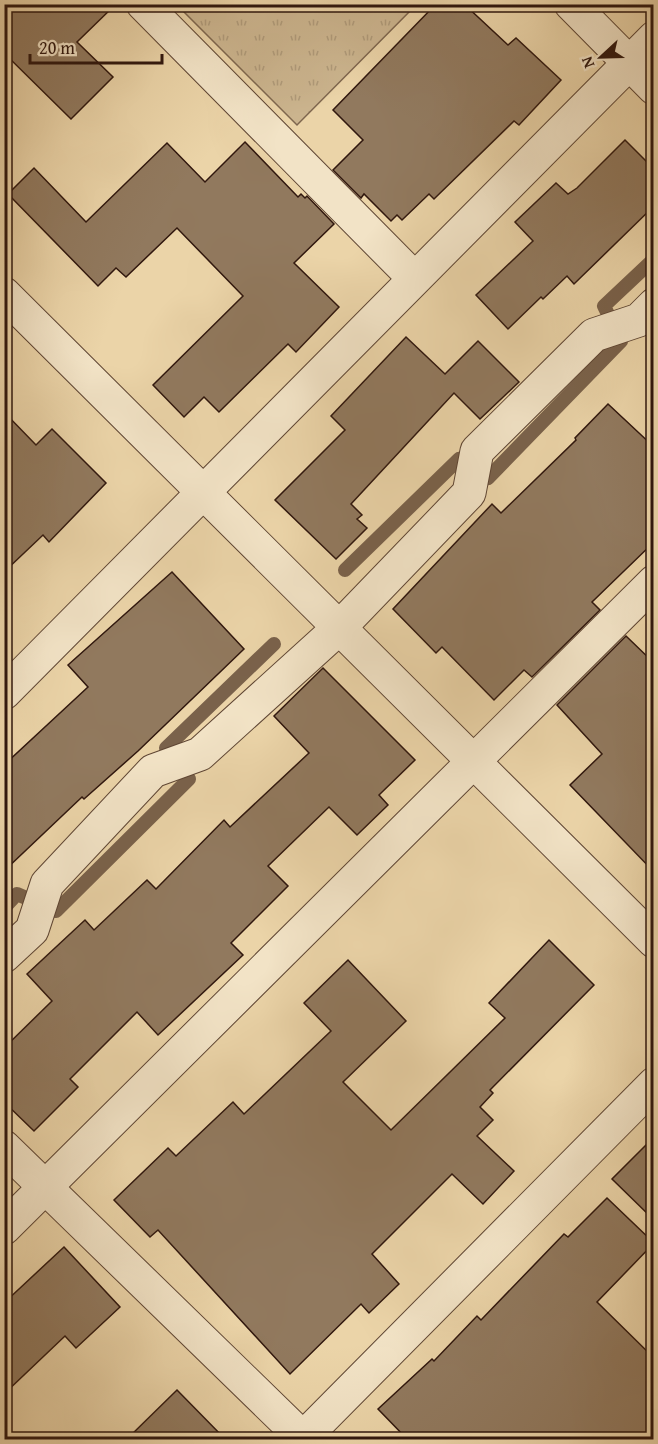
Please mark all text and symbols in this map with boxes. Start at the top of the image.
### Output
scale bar [30,27,162,65]
north arrow [571,27,631,87]
text: 20 m [39,34,75,61]
text: N [574,53,600,72]

